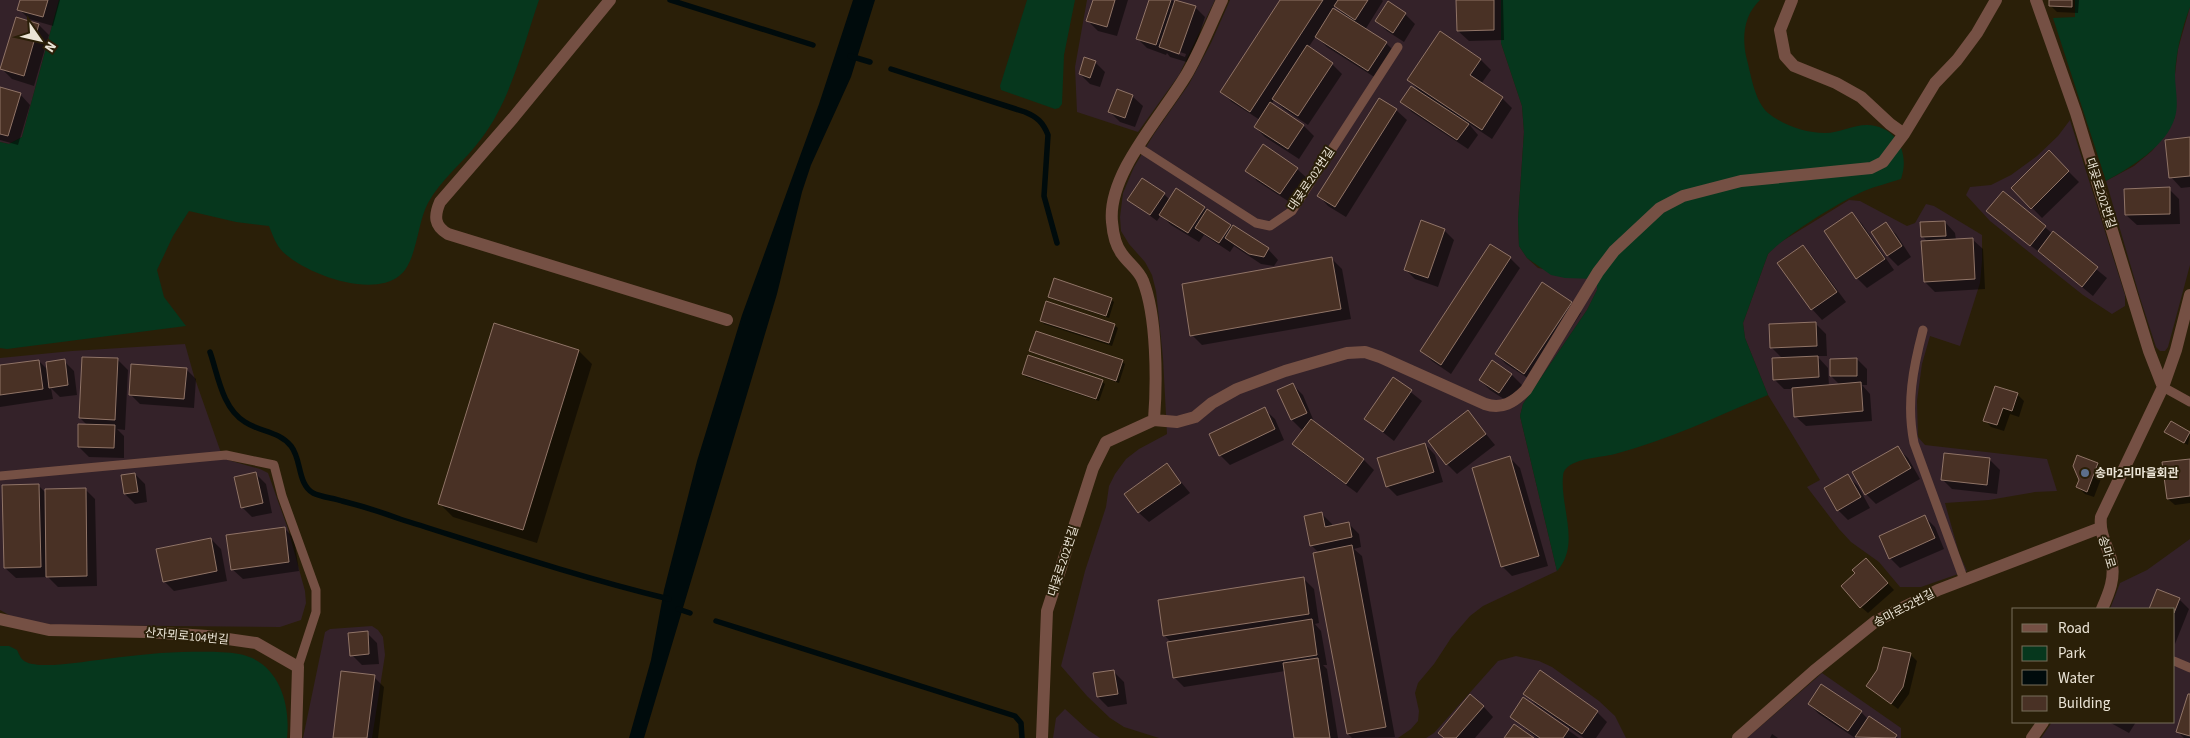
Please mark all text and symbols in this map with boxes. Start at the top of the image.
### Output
north arrow [15,15,65,65]
text: N [39,37,61,56]
street label: 대곶로202번길 [1284,144,1339,214]
street label: 대곶로202번길 [2081,156,2120,231]
place label: 송마2리마을회관 [2095,465,2179,482]
marker: 송마2리마을회관 [2079,467,2091,479]
street label: 대곶로202번길 [1044,524,1083,599]
street label: 송마로 [2094,534,2119,570]
street label: 송마로52번길 [1871,585,1938,632]
legend [2012,608,2175,723]
text: Road [2058,618,2090,639]
street label: 산자뫼로104번길 [144,624,230,649]
text: Park [2058,643,2087,664]
text: Water [2058,668,2095,689]
text: Building [2058,693,2111,714]

